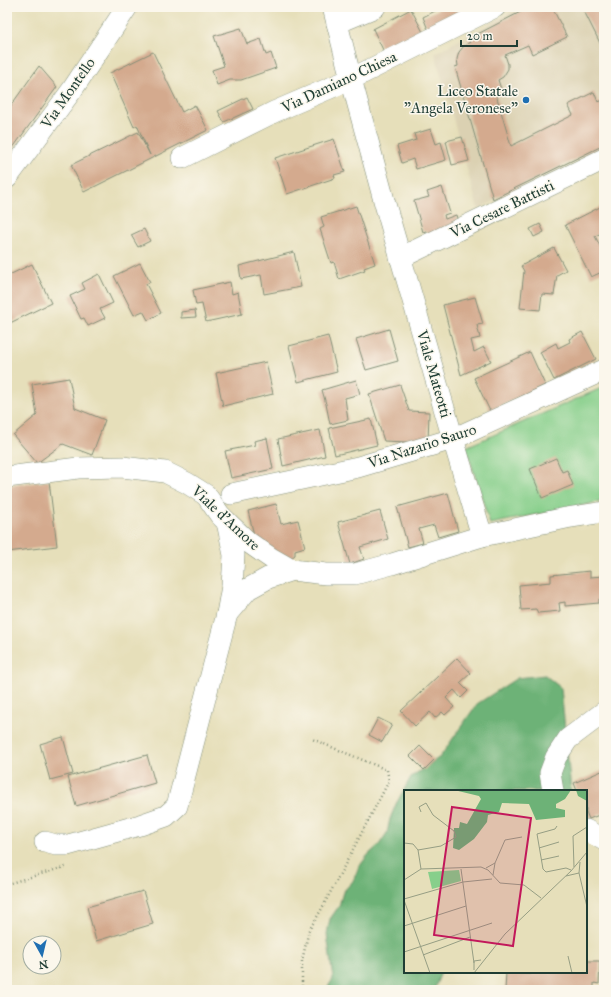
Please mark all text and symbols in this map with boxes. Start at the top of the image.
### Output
scale bar [461,22,517,48]
text: 20 m [467,29,493,43]
street label: Via Damiano Chiesa [278,47,400,117]
street label: Via Montello [36,54,99,133]
place label: Liceo Statale "Angela Veronese" [404,82,518,117]
marker: Liceo Statale "Angela Veronese" [521,95,531,105]
street label: Via Cesare Battisti [446,176,557,242]
street label: Viale Mateotti [413,327,455,420]
street label: Via Nazario Sauro [365,420,479,472]
street label: Viale d'Amore [187,481,264,554]
inset map [404,790,587,973]
north arrow [22,935,62,975]
text: N [37,957,49,972]

